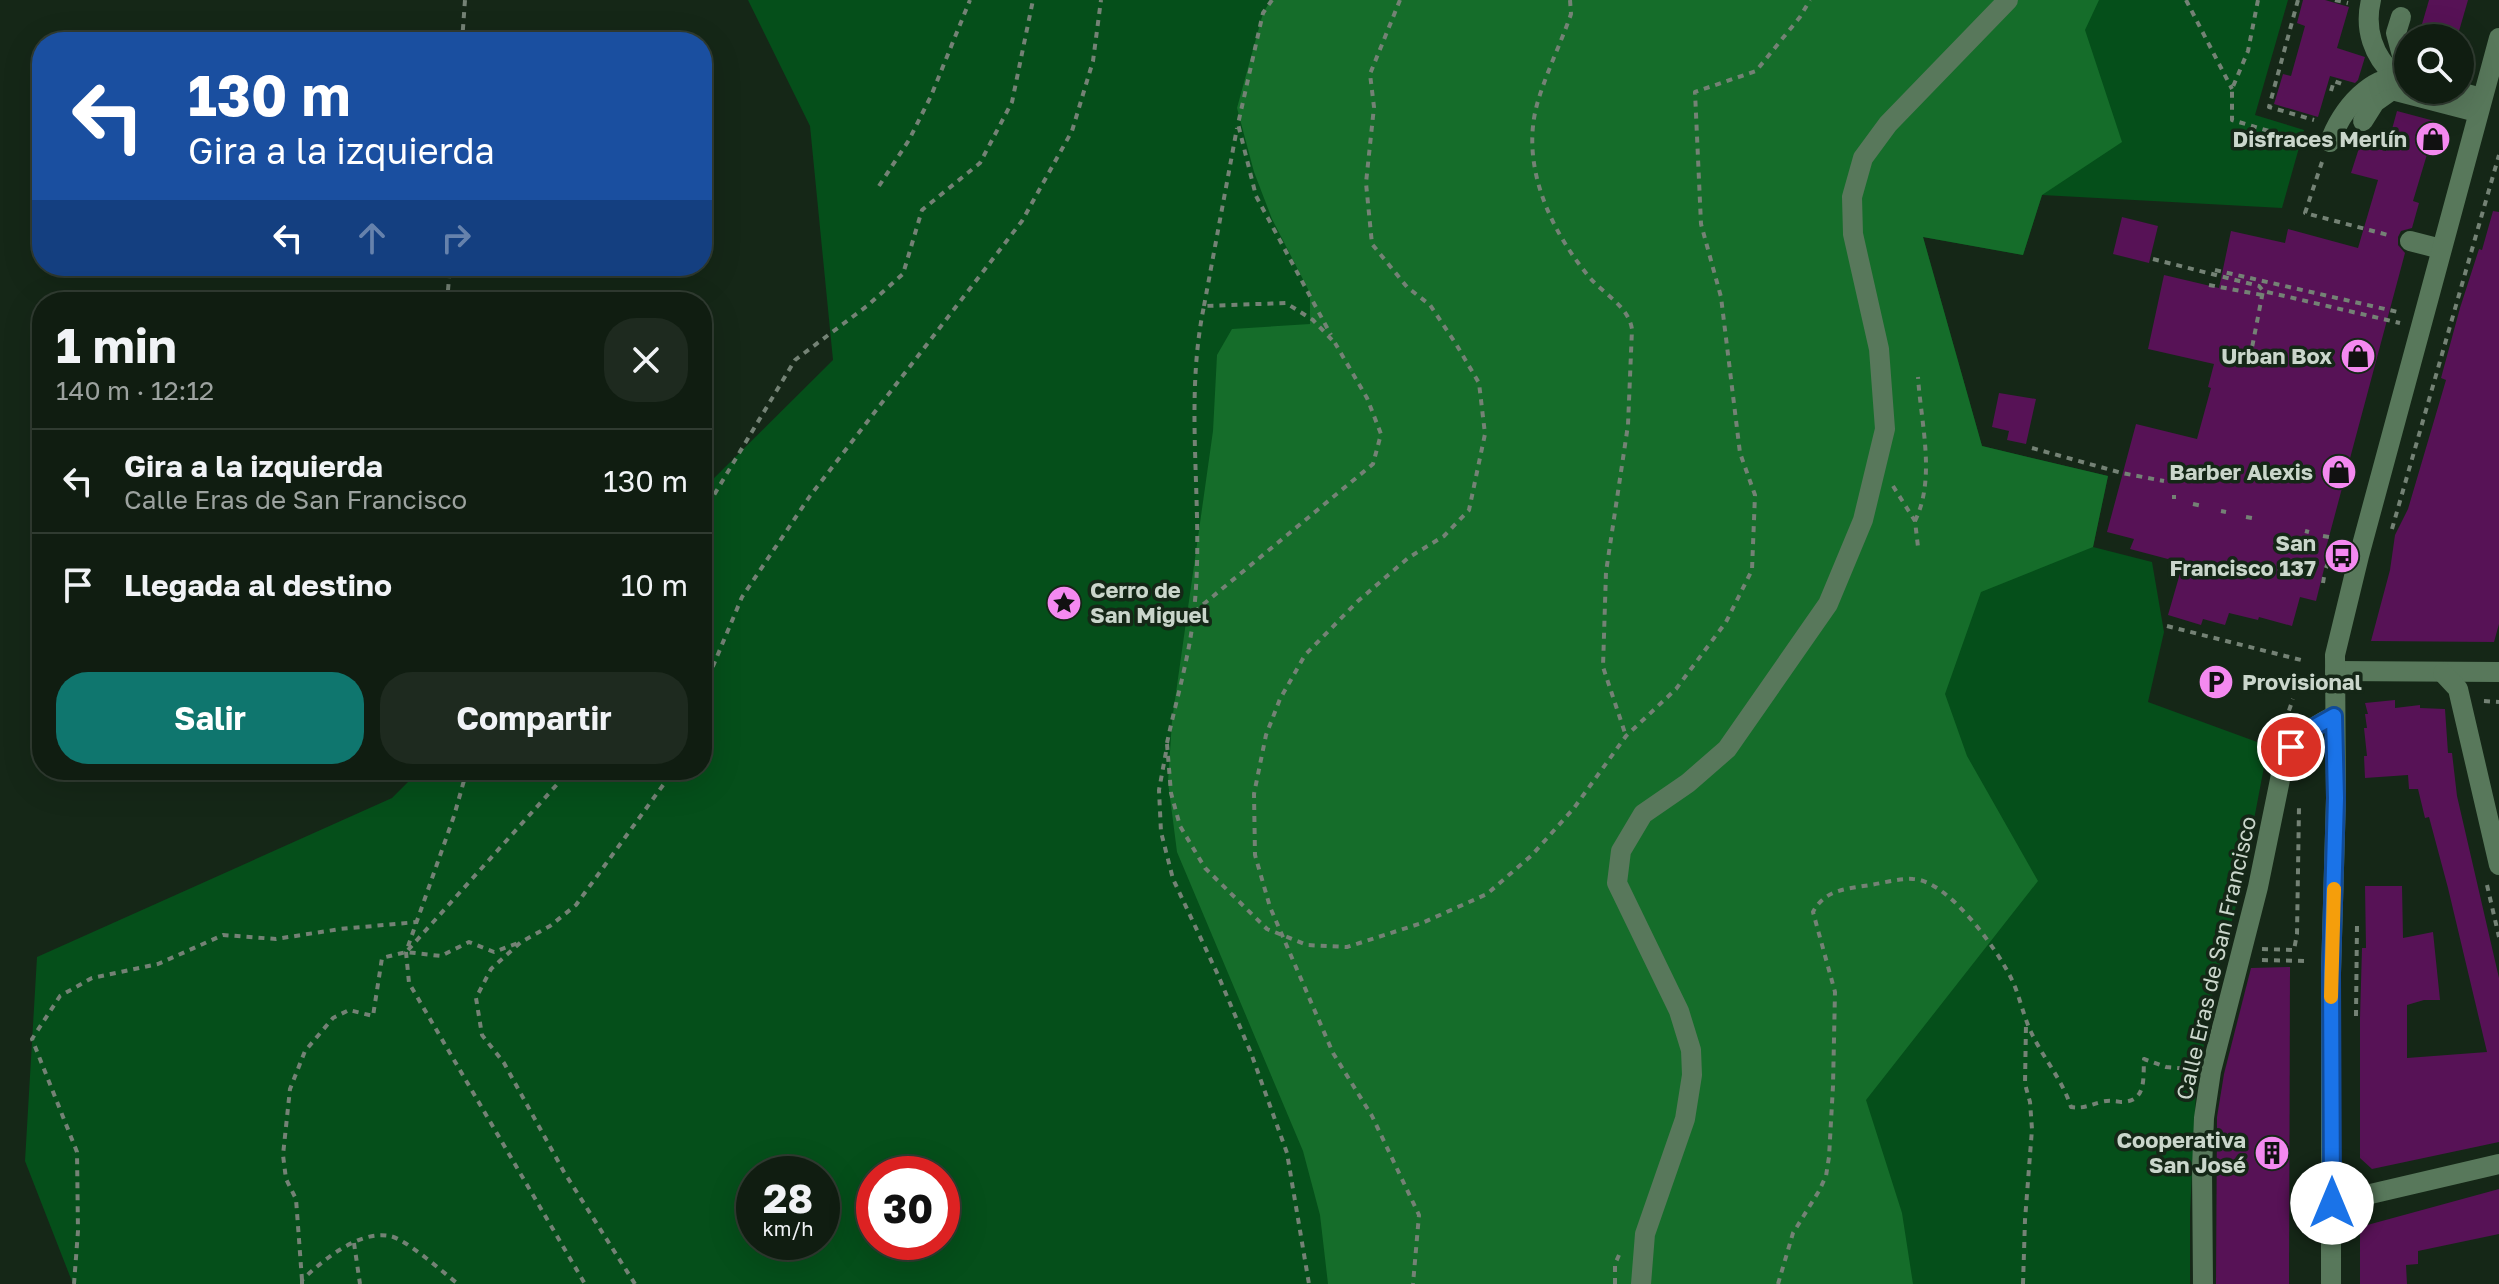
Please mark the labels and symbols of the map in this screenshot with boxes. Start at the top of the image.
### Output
shop icon: Disfraces Merlín [2414,120,2452,158]
place label: Disfraces Merlín [2233,125,2407,152]
shop icon: Urban Box [2339,337,2377,375]
place label: Urban Box [2221,342,2332,369]
shop icon: Barber Alexis [2320,453,2358,491]
place label: Barber Alexis [2169,458,2313,485]
place label: San Francisco 137 [2169,529,2316,581]
bus stop icon: San Francisco 137 [2323,537,2361,575]
place label: Cerro de San Miguel [1090,576,1209,628]
place icon: Cerro de San Miguel [1045,584,1083,622]
parking icon: Provisional [2197,663,2235,701]
place label: Provisional [2242,668,2362,695]
pin [2257,713,2325,781]
street label: Calle Eras de San Francisco [2170,813,2261,1102]
place label: Cooperativa San José [2116,1126,2246,1178]
building icon: Cooperativa San José [2253,1134,2291,1172]
speed limit sign: 30 [856,1156,960,1260]
position arrow [2290,1161,2374,1245]

